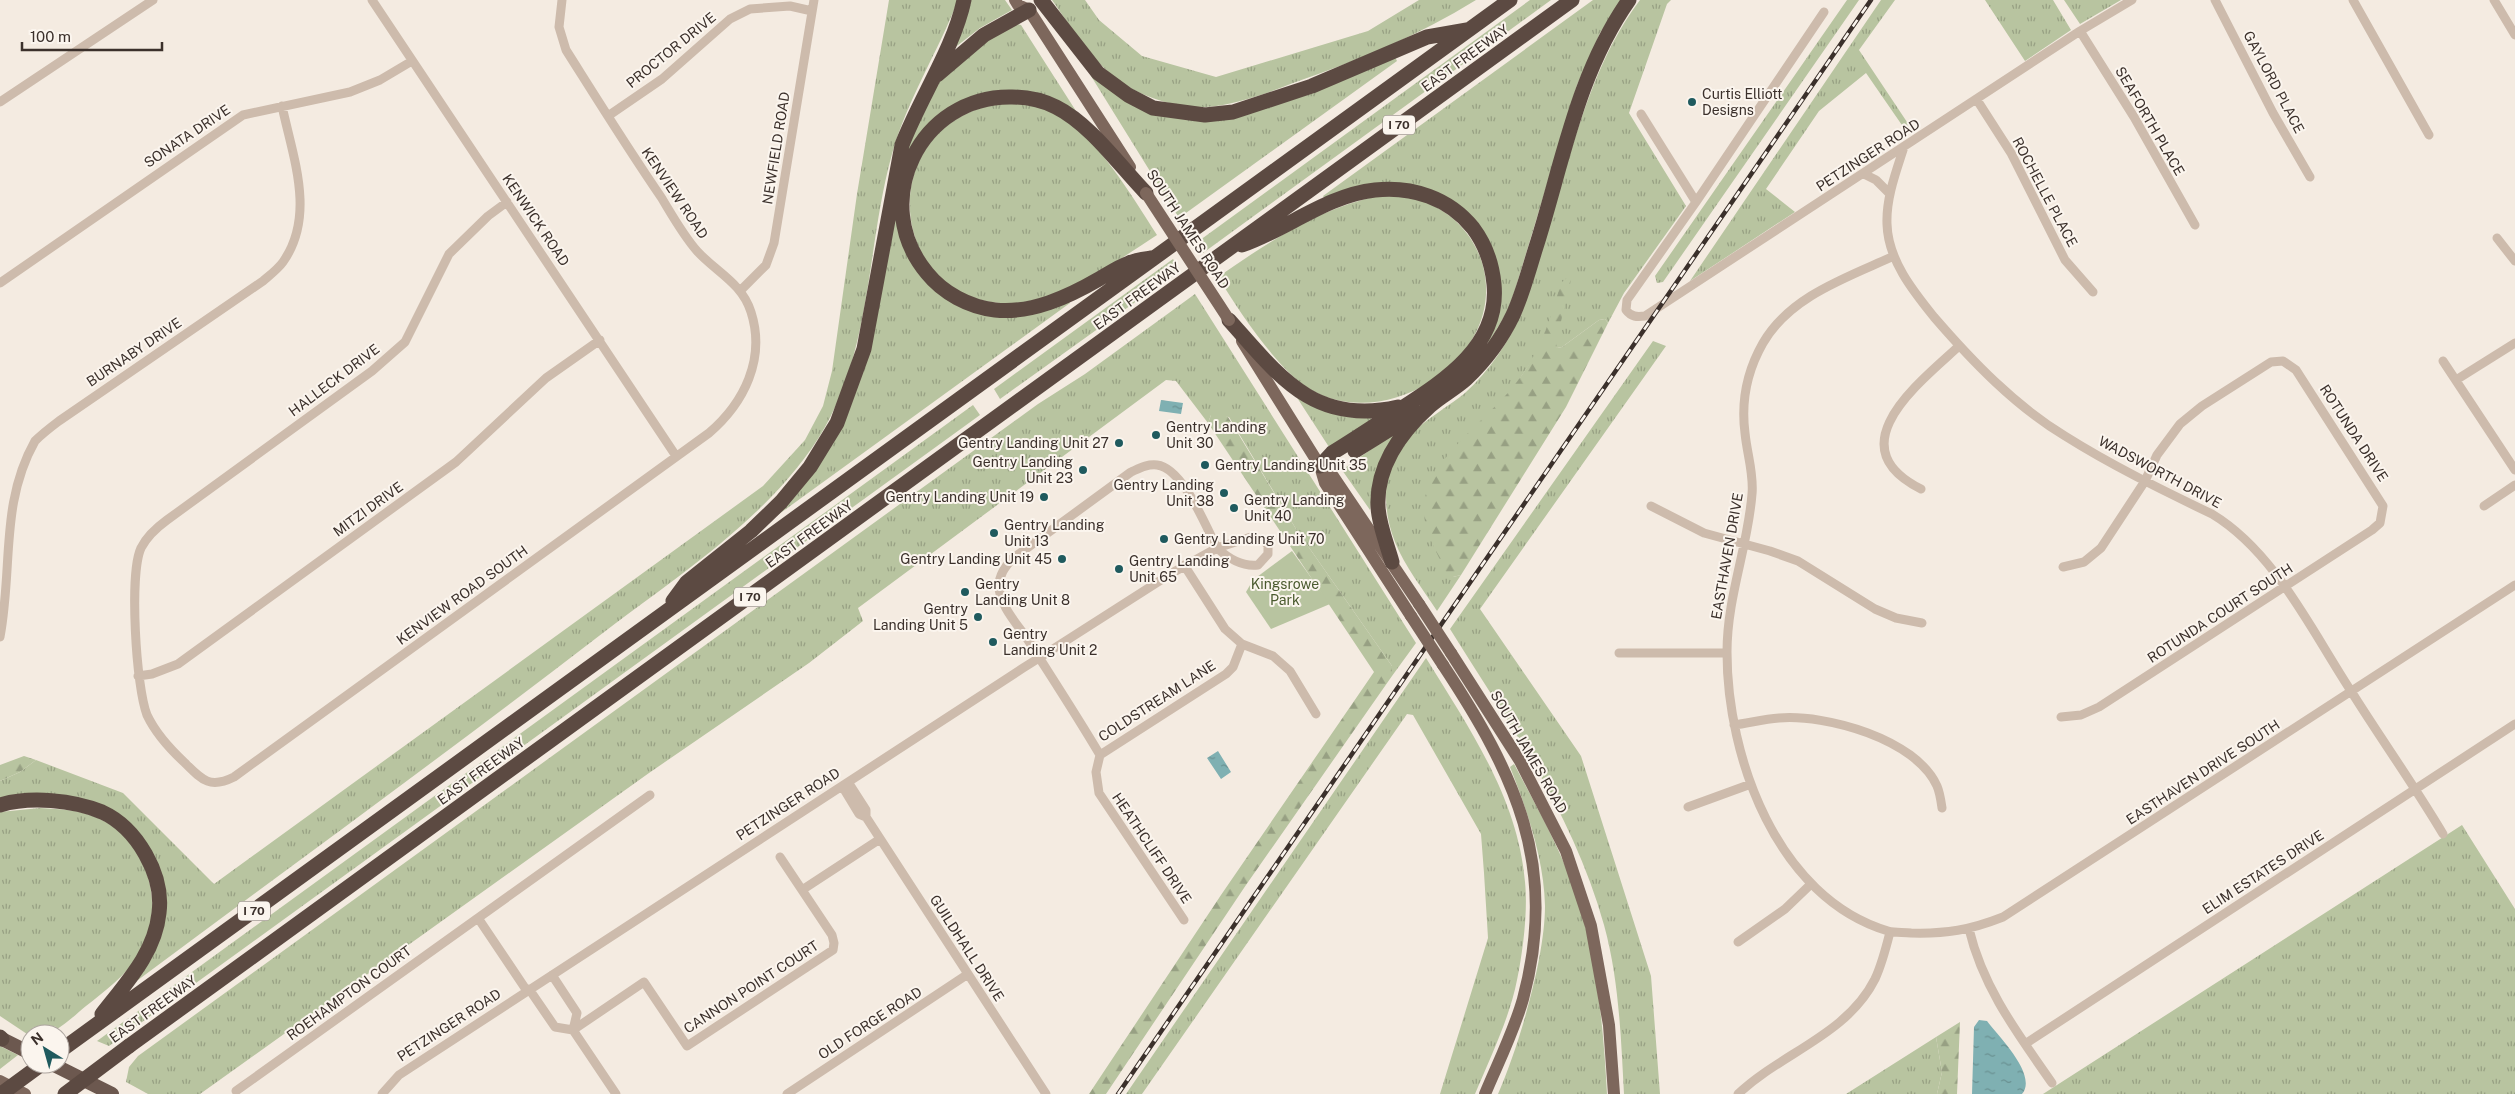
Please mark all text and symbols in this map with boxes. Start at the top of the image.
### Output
street label: PROCTOR DRIVE [623,9,719,91]
scale bar [22,20,162,52]
street label: EAST FREEWAY [1418,21,1512,95]
text: 100 m [30,28,71,45]
street label: GAYLORD PLACE [2240,28,2308,136]
street label: SEAFORTH PLACE [2112,64,2188,178]
place label: Curtis Elliott Designs [1702,86,1782,118]
street label: NEWFIELD ROAD [759,91,793,205]
marker: Curtis Elliott Designs [1686,96,1698,108]
street label: SONATA DRIVE [141,101,233,171]
road number: I 70 [1383,116,1415,134]
street label: PETZINGER ROAD [1813,116,1923,194]
street label: ROCHELLE PLACE [2009,134,2081,250]
street label: KENVIEW ROAD [639,144,711,242]
street label: SOUTH JAMES ROAD [1143,166,1233,292]
street label: KENWICK ROAD [499,171,573,269]
street label: EAST FREEWAY [1090,259,1184,333]
street label: BURNABY DRIVE [84,314,184,390]
street label: HALLECK DRIVE [286,341,382,419]
street label: ROTUNDA DRIVE [2317,382,2391,484]
place label: Gentry Landing Unit 30 [1166,419,1267,451]
marker: Gentry Landing Unit 30 [1150,429,1162,441]
street label: WADSWORTH DRIVE [2096,433,2224,511]
place label: Gentry Landing Unit 27 [958,435,1109,451]
marker: Gentry Landing Unit 27 [1113,437,1125,449]
place label: Gentry Landing Unit 23 [973,454,1073,486]
place label: Gentry Landing Unit 35 [1215,457,1367,473]
marker: Gentry Landing Unit 35 [1199,459,1211,471]
marker: Gentry Landing Unit 23 [1077,464,1089,476]
place label: Gentry Landing Unit 38 [1114,477,1214,509]
street label: MITZI DRIVE [330,478,406,540]
marker: Gentry Landing Unit 38 [1218,487,1230,499]
place label: Gentry Landing Unit 19 [886,489,1034,505]
marker: Gentry Landing Unit 19 [1038,491,1050,503]
street label: EASTHAVEN DRIVE [1708,491,1746,621]
place label: Gentry Landing Unit 40 [1244,492,1345,524]
street label: EAST FREEWAY [762,497,856,571]
marker: Gentry Landing Unit 40 [1228,502,1240,514]
place label: Gentry Landing Unit 13 [1004,517,1105,549]
marker: Gentry Landing Unit 13 [988,527,1000,539]
place label: Gentry Landing Unit 70 [1174,531,1325,547]
marker: Gentry Landing Unit 70 [1158,533,1170,545]
street label: KENVIEW ROAD SOUTH [393,542,531,648]
place label: Gentry Landing Unit 45 [900,551,1052,567]
marker: Gentry Landing Unit 45 [1056,553,1068,565]
place label: Gentry Landing Unit 65 [1129,553,1230,585]
street label: ROTUNDA COURT SOUTH [2144,560,2296,666]
marker: Gentry Landing Unit 65 [1113,563,1125,575]
place label: Gentry Landing Unit 8 [975,576,1070,608]
park label: Kingsrowe Park [1251,576,1319,608]
marker: Gentry Landing Unit 8 [959,586,971,598]
road number: I 70 [734,588,766,606]
place label: Gentry Landing Unit 5 [873,601,968,633]
marker: Gentry Landing Unit 5 [972,611,984,623]
place label: Gentry Landing Unit 2 [1003,626,1097,658]
marker: Gentry Landing Unit 2 [987,636,999,648]
street label: COLDSTREAM LANE [1095,657,1219,745]
street label: SOUTH JAMES ROAD [1487,688,1571,816]
street label: EASTHAVEN DRIVE SOUTH [2123,716,2283,828]
street label: EAST FREEWAY [434,734,528,808]
street label: PETZINGER ROAD [733,765,843,843]
street label: HEATHCLIFF DRIVE [1109,790,1195,906]
street label: ELIM ESTATES DRIVE [2199,827,2327,917]
street label: GUILDHALL DRIVE [927,892,1007,1004]
road number: I 70 [238,901,270,920]
street label: CANNON POINT COURT [681,937,821,1037]
street label: ROEHAMPTON COURT [284,942,414,1044]
street label: EAST FREEWAY [106,972,200,1046]
street label: OLD FORGE ROAD [815,983,925,1063]
street label: PETZINGER ROAD [394,986,504,1064]
north arrow [20,1024,70,1074]
text: N [28,1029,46,1048]

